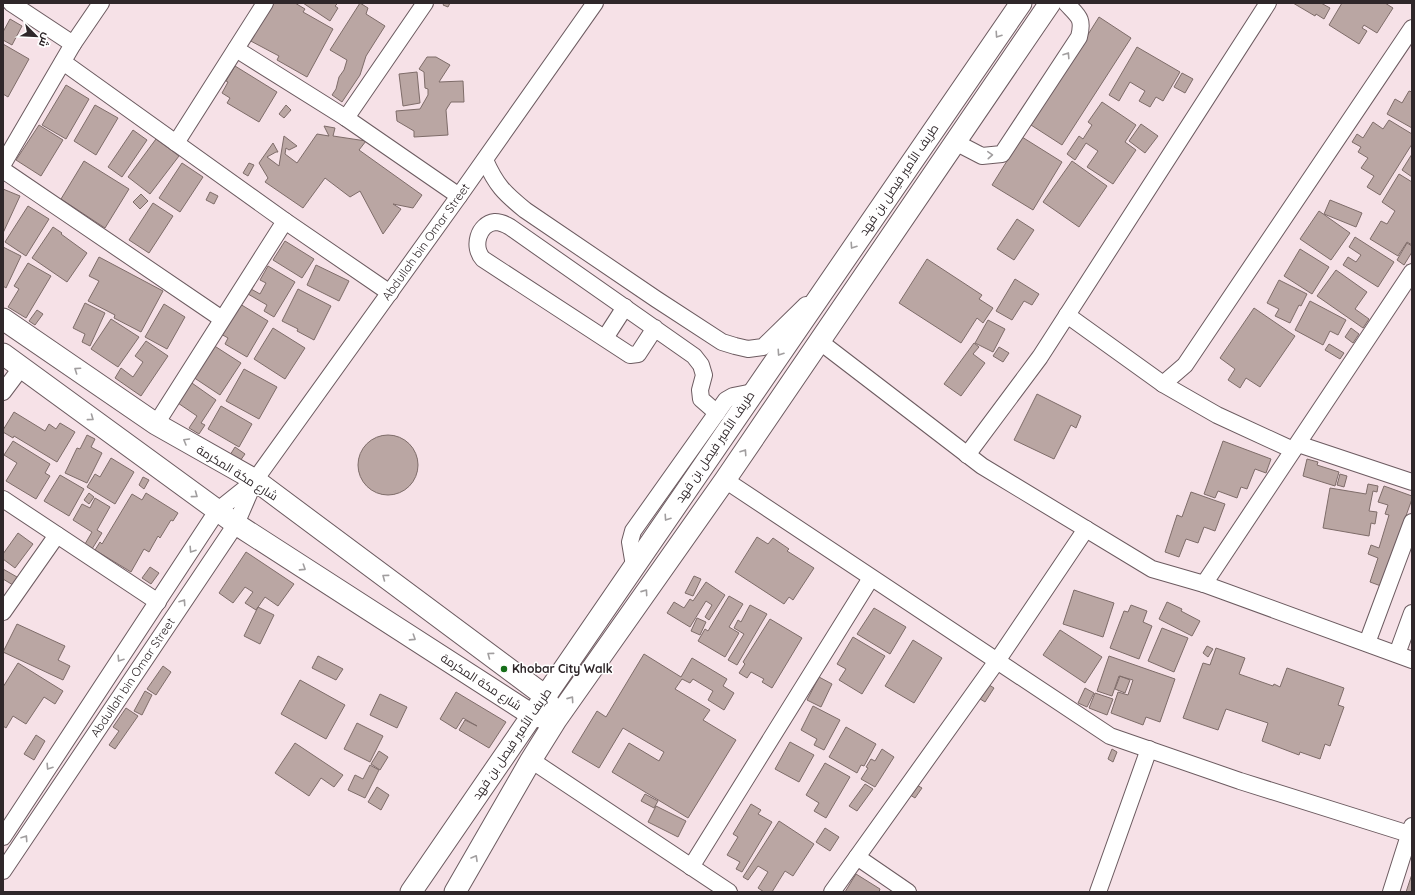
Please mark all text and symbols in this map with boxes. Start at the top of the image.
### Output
north arrow [16,16,56,56]
text: ش [36,31,54,49]
one-way arrow [995,31,1003,38]
one-way arrow [1062,52,1070,59]
street label: طريف الأمير فيصل بن فهد [856,121,941,238]
one-way arrow [987,151,993,160]
street label: Abdullah bin Omar Street [379,180,473,303]
one-way arrow [851,242,858,249]
one-way arrow [778,349,785,356]
one-way arrow [75,368,82,375]
street label: طريف الأمير فيصل بن فهد [672,388,757,505]
one-way arrow [86,414,93,421]
one-way arrow [183,438,190,445]
street label: شارع مكة المكرمة [193,442,281,504]
one-way arrow [739,449,746,456]
one-way arrow [191,490,198,497]
one-way arrow [665,514,672,521]
one-way arrow [189,546,196,553]
one-way arrow [299,563,306,570]
one-way arrow [383,575,390,582]
one-way arrow [640,590,647,597]
one-way arrow [178,599,186,606]
street label: Abdullah bin Omar Street [87,615,178,740]
one-way arrow [409,633,416,641]
street label: شارع مكة المكرمة [438,650,524,714]
one-way arrow [487,653,494,660]
one-way arrow [117,655,125,662]
place label: Khobar City Walk [512,661,613,676]
marker: Khobar City Walk [499,664,509,674]
street label: طريف الأمير فيصل بن فهد [469,685,554,802]
one-way arrow [566,696,574,703]
one-way arrow [46,763,54,770]
one-way arrow [20,835,28,842]
one-way arrow [471,855,478,862]

